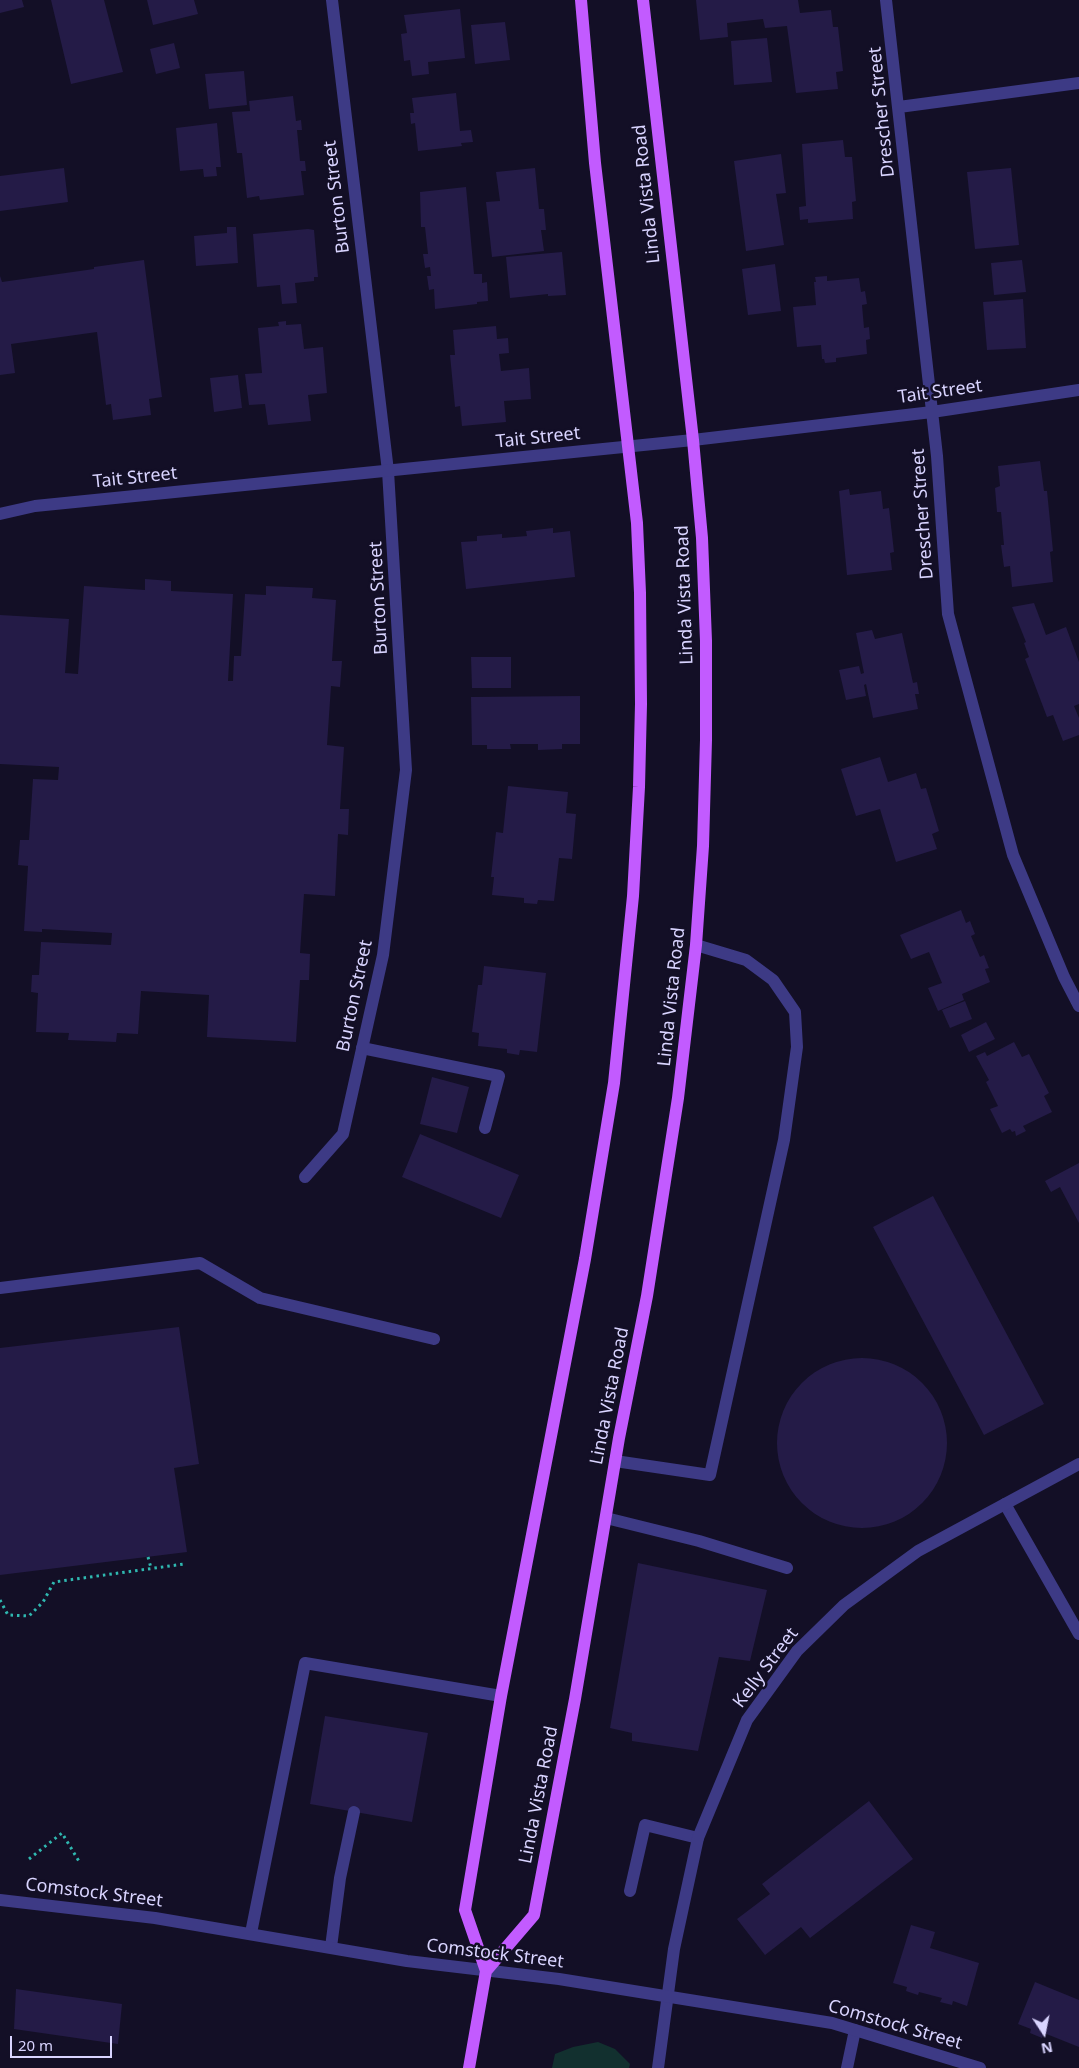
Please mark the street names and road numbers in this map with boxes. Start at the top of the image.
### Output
street label: Drescher Street [864,46,900,178]
street label: Linda Vista Road [629,123,665,265]
street label: Burton Street [319,139,355,255]
street label: Tait Street [897,375,983,409]
street label: Tait Street [495,423,581,453]
street label: Drescher Street [908,448,938,580]
street label: Tait Street [92,463,178,493]
street label: Linda Vista Road [672,525,698,665]
street label: Burton Street [365,541,393,655]
street label: Linda Vista Road [654,926,690,1068]
street label: Burton Street [333,938,377,1054]
street label: Linda Vista Road [586,1325,634,1467]
street label: Kelly Street [729,1624,803,1712]
street label: Linda Vista Road [515,1724,563,1866]
street label: Comstock Street [24,1874,164,1912]
street label: Comstock Street [425,1935,565,1973]
street label: Comstock Street [826,1996,964,2054]

